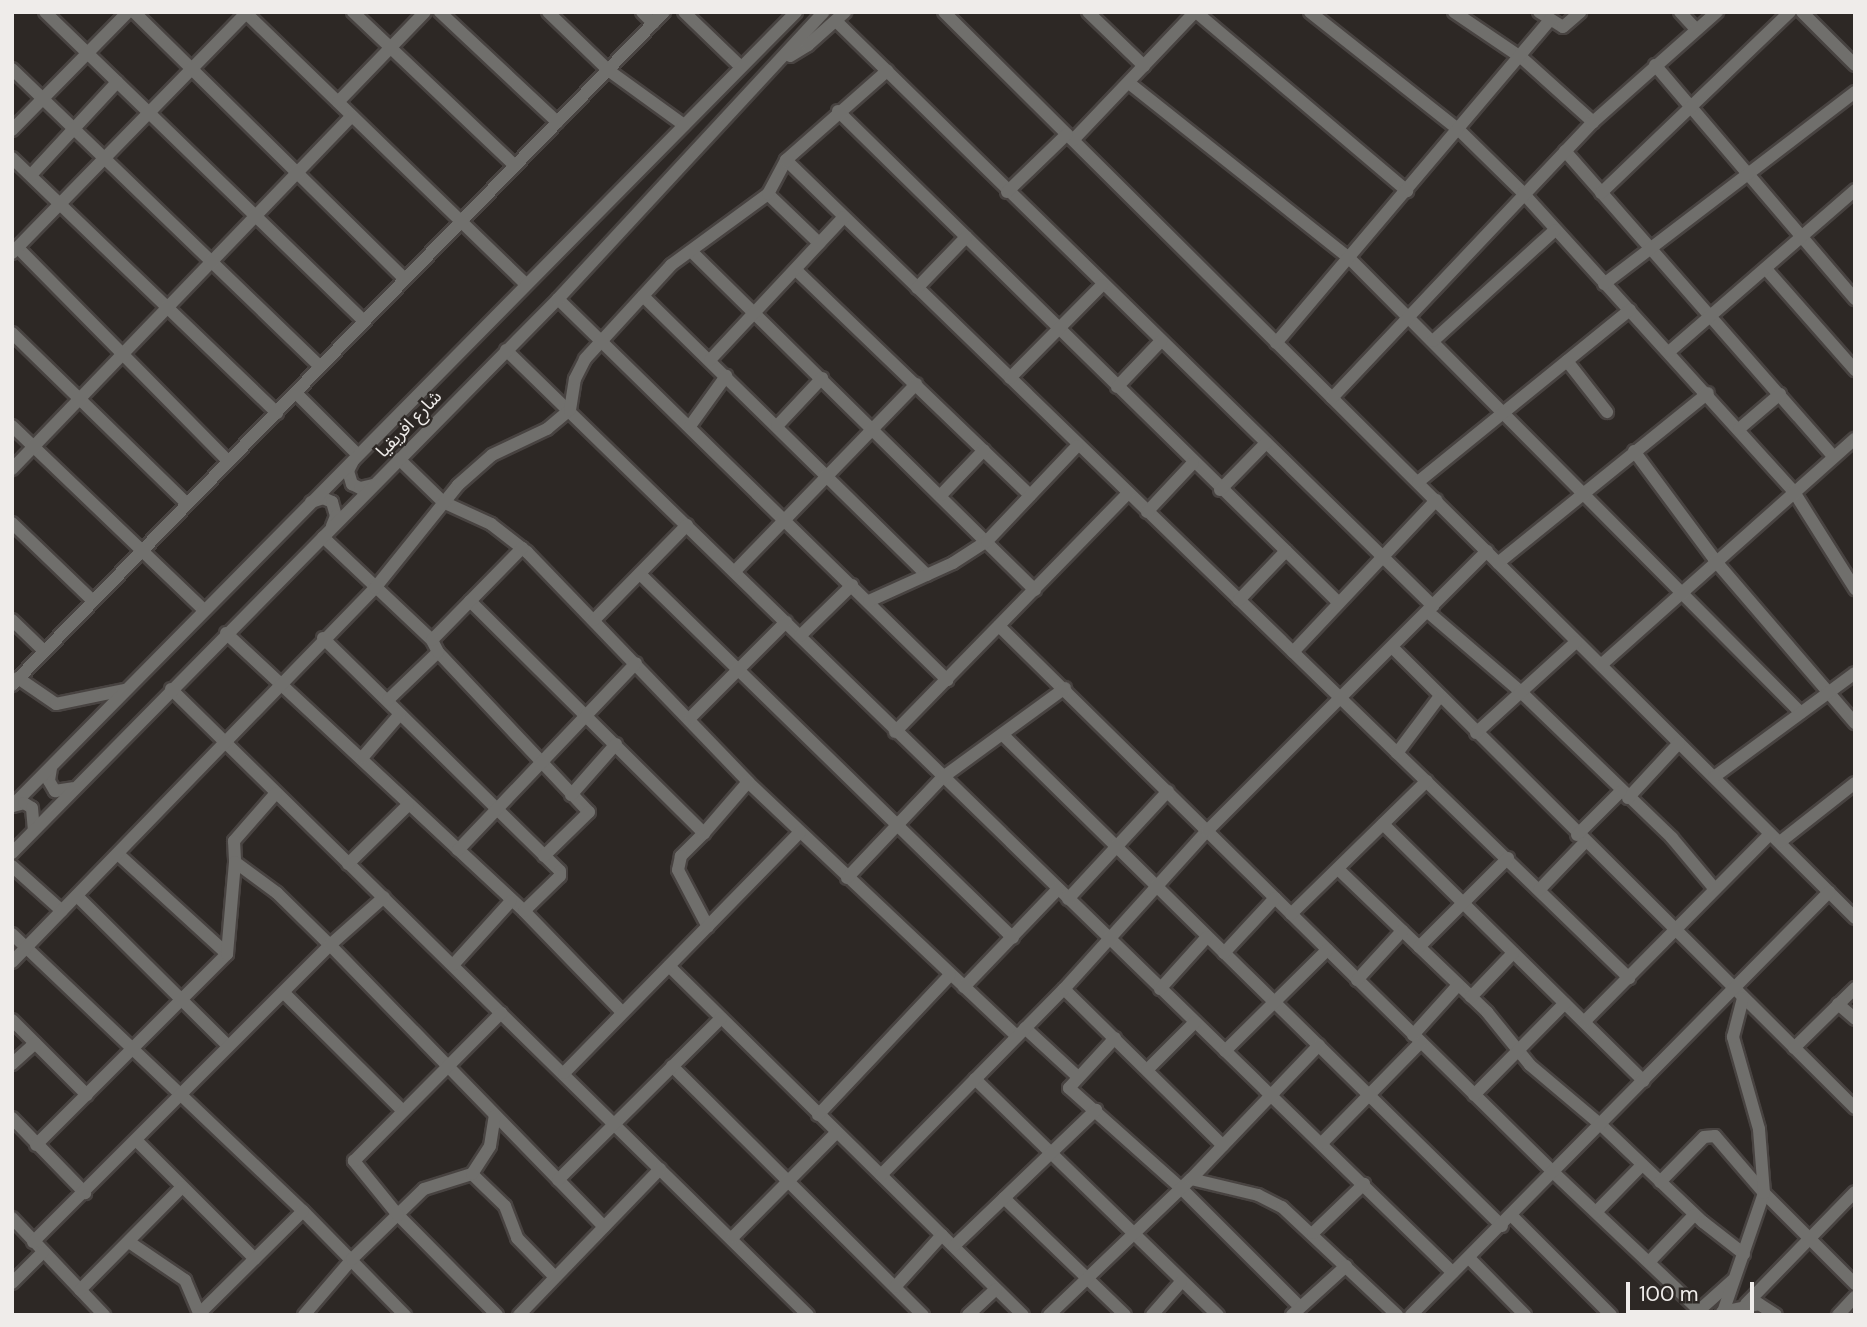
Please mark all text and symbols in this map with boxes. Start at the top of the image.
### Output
street label: شارع افريقيا [372,386,446,462]
scale bar [1629,1268,1757,1312]
text: 100 m [1639,1280,1699,1308]

